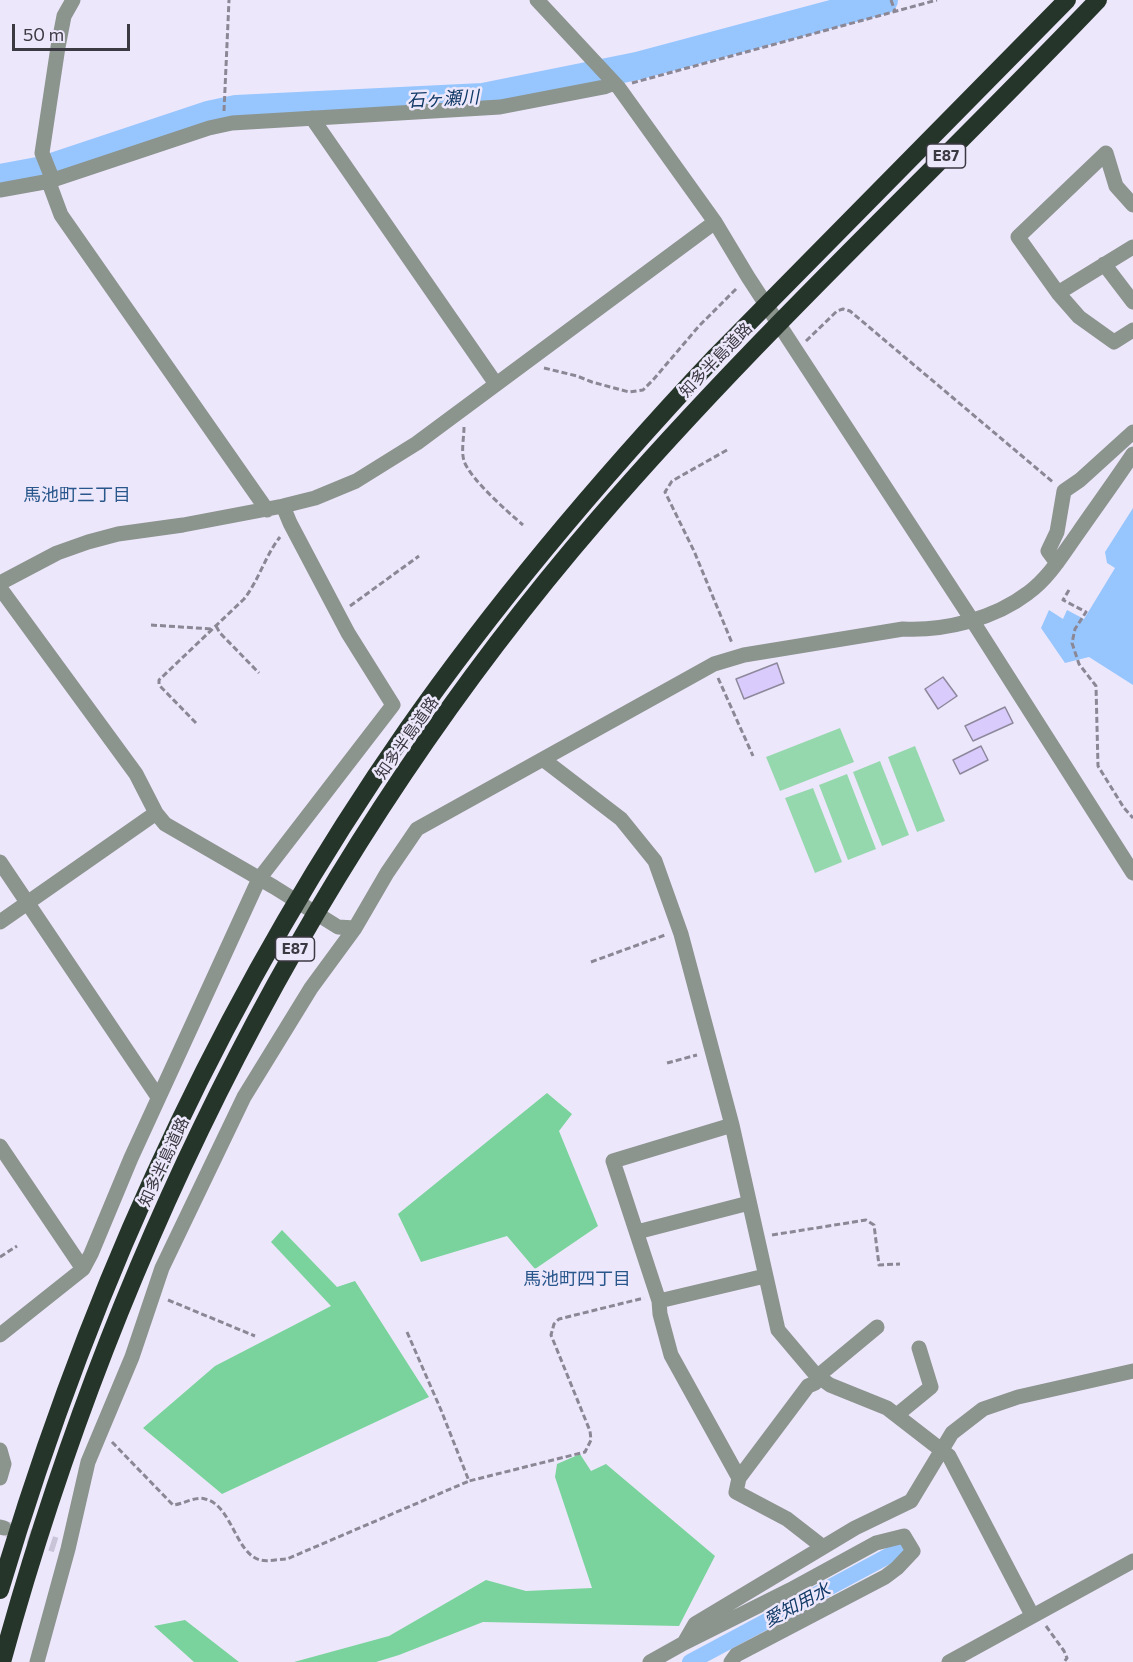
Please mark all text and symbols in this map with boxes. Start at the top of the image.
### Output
scale bar [15,12,134,50]
text: 50 m [23,23,64,45]
water label: 石ヶ瀬川 [406,86,480,112]
road number: E87 [926,144,966,168]
street label: 知多半島道路 [676,319,756,401]
district label: 馬池町三丁目 [23,484,131,506]
street label: 知多半島道路 [372,693,442,783]
road number: E87 [276,937,314,961]
street label: 知多半島道路 [135,1114,193,1210]
district label: 馬池町四丁目 [523,1268,631,1290]
water label: 愛知用水 [760,1579,834,1631]

